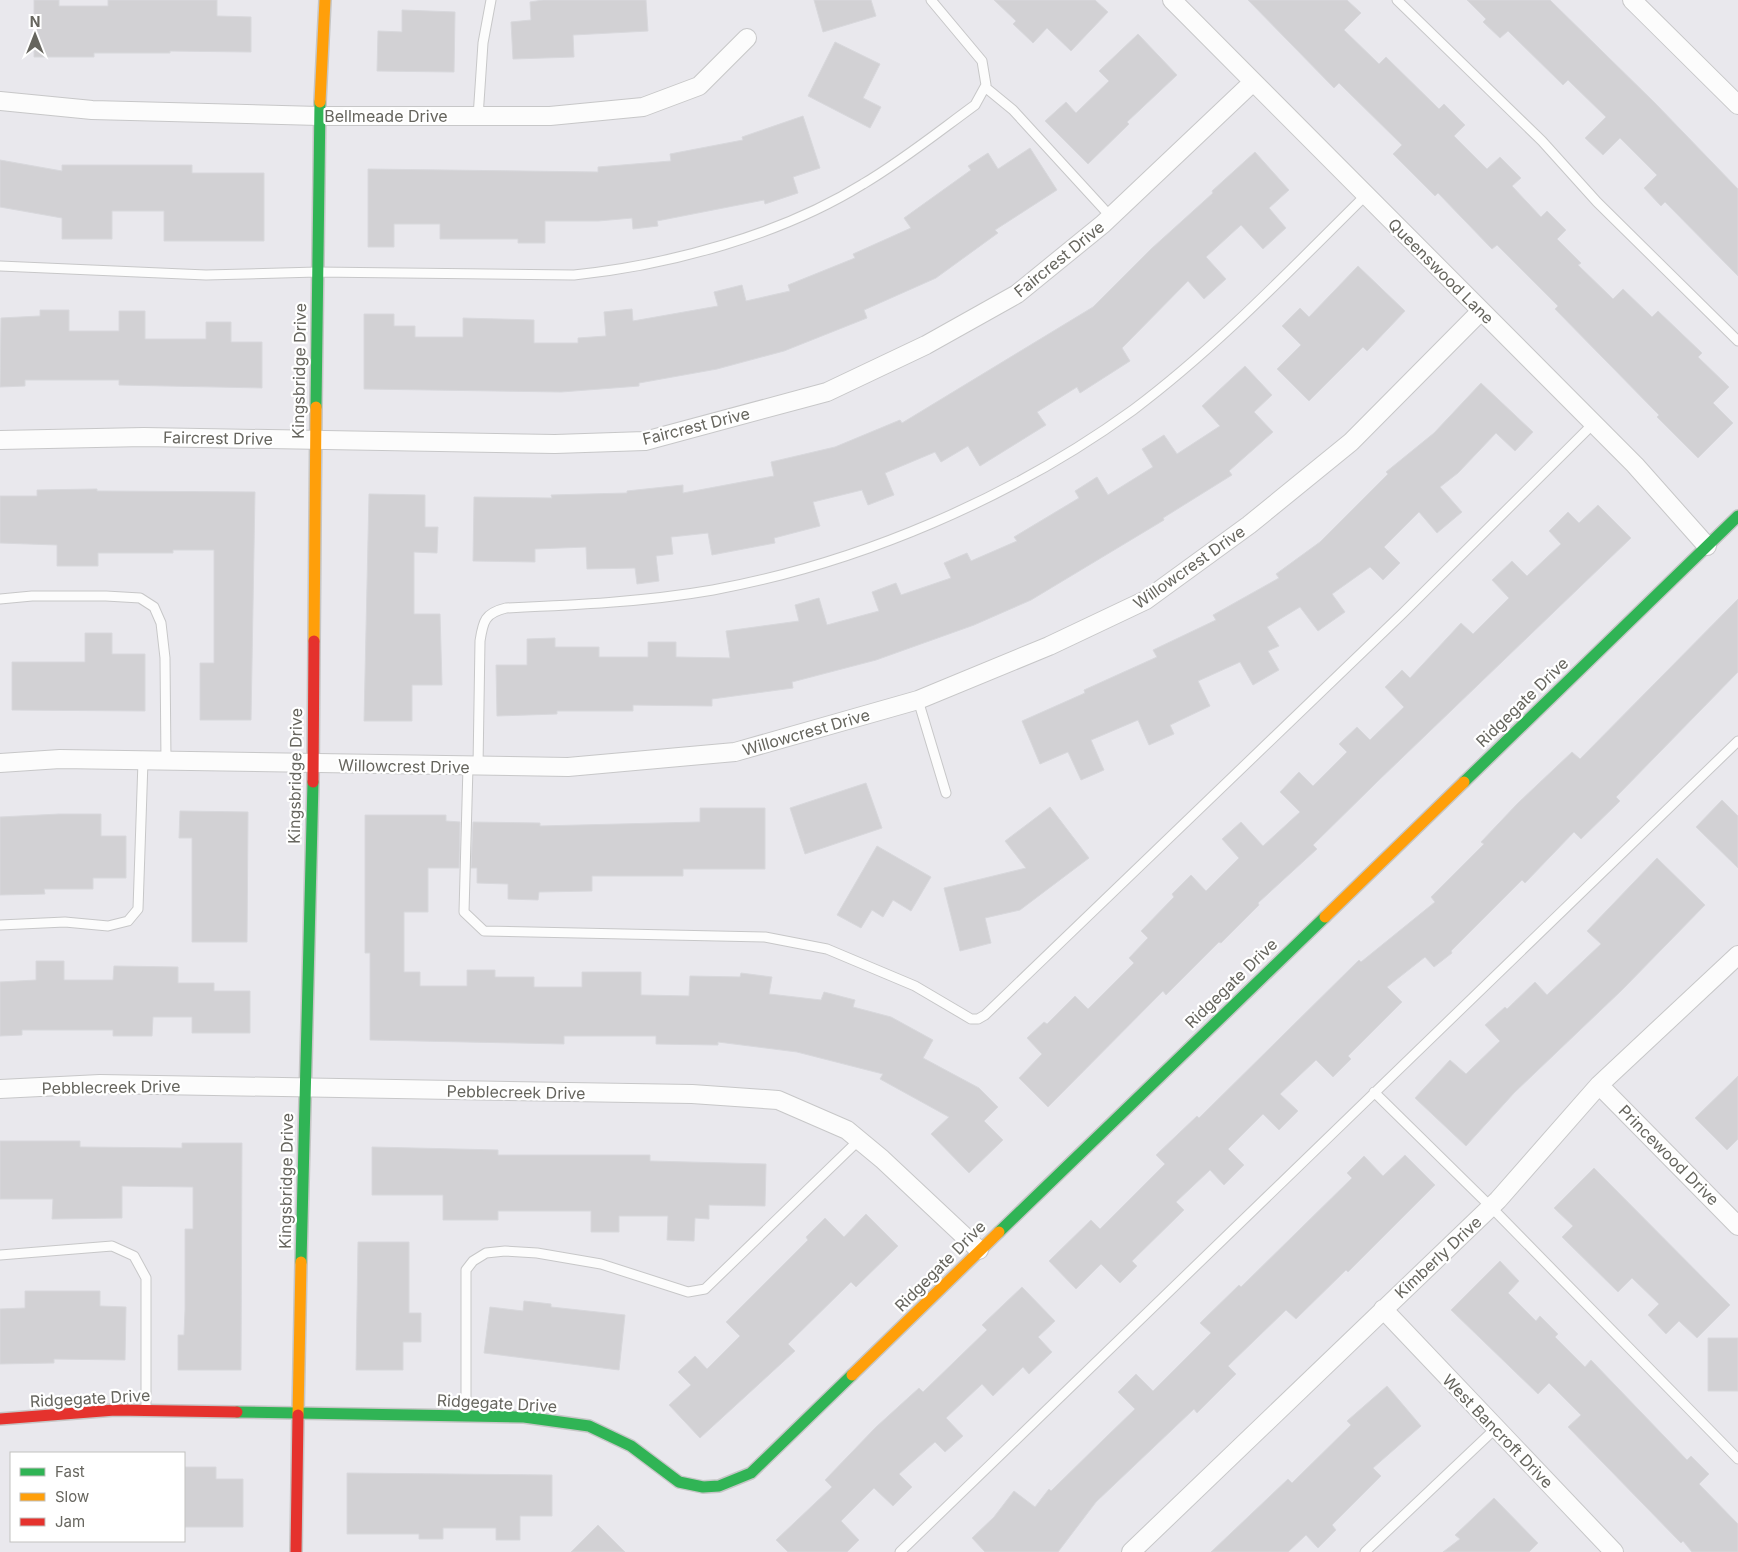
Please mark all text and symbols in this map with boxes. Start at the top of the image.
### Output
north arrow [10,10,60,60]
text: N [30,13,40,30]
street label: Bellmeade Drive [324,106,448,126]
street label: Queenswood Lane [1384,214,1498,328]
street label: Faircrest Drive [1010,217,1108,301]
street label: Kingsbridge Drive [288,303,310,439]
street label: Faircrest Drive [640,403,752,449]
street label: Faircrest Drive [163,427,273,449]
street label: Willowcrest Drive [1129,521,1249,613]
street label: Ridgegate Drive [1472,653,1572,751]
street label: Willowcrest Drive [740,704,872,760]
street label: Kingsbridge Drive [284,708,306,844]
street label: Willowcrest Drive [338,755,470,777]
street label: Ridgegate Drive [1181,934,1281,1032]
street label: Pebblecreek Drive [41,1076,181,1098]
street label: Pebblecreek Drive [446,1081,586,1103]
street label: Princewood Drive [1615,1101,1723,1209]
street label: Kingsbridge Drive [275,1113,297,1249]
street label: Kimberly Drive [1390,1212,1486,1302]
street label: Ridgegate Drive [890,1216,990,1316]
street label: West Bancroft Drive [1438,1370,1558,1492]
street label: Ridgegate Drive [29,1385,151,1411]
street label: Ridgegate Drive [436,1390,558,1416]
legend [10,1452,185,1542]
text: Fast [55,1462,85,1481]
text: Slow [55,1487,89,1506]
text: Jam [55,1512,85,1531]

